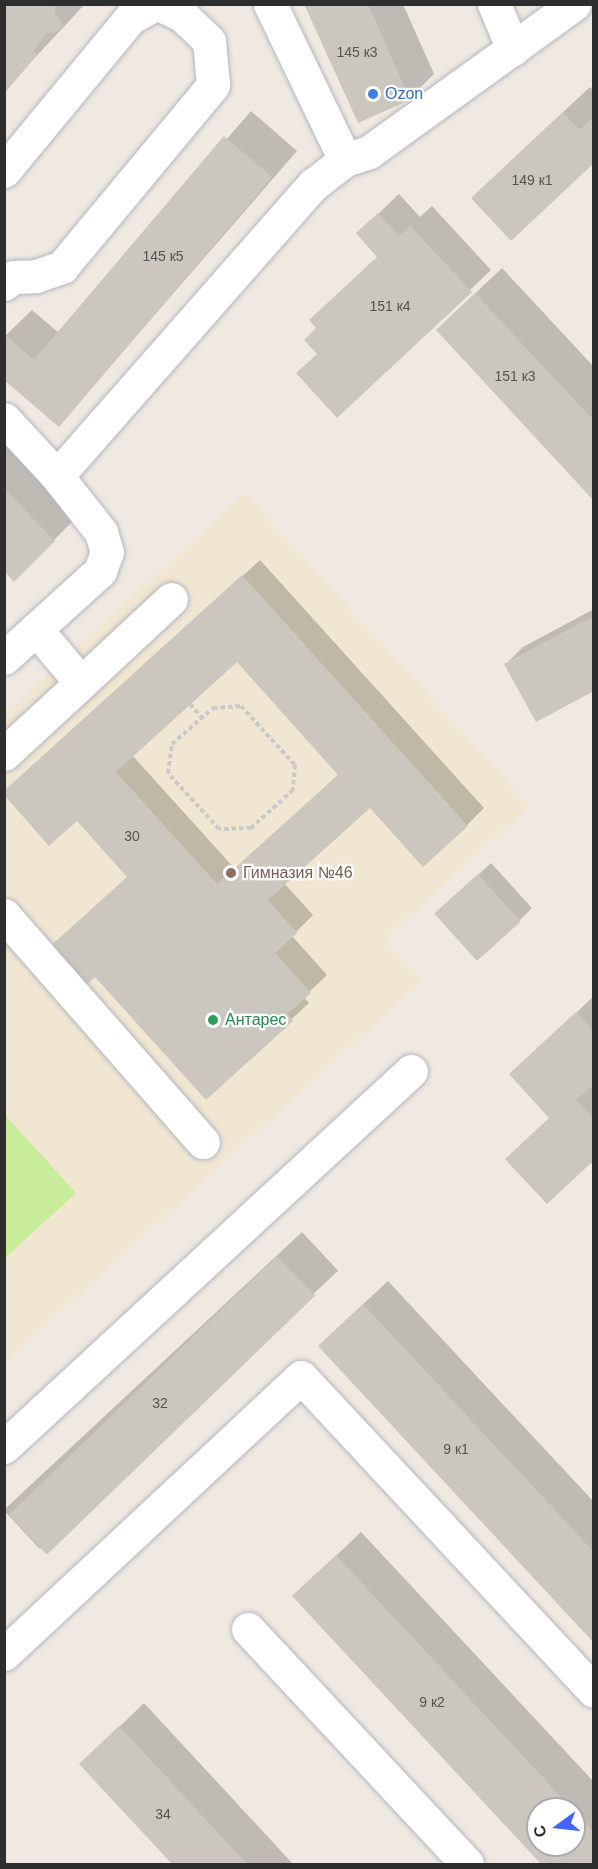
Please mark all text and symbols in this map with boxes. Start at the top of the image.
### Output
house number: 145 к3 [336,44,378,60]
place label: Ozon [385,84,423,104]
marker: Ozon [366,87,380,101]
house number: 149 к1 [511,172,553,188]
house number: 145 к5 [142,248,184,264]
house number: 151 к4 [369,298,411,314]
house number: 151 к3 [494,368,536,384]
house number: 30 [124,828,140,844]
place label: Гимназия №46 [243,863,353,883]
marker: Гимназия №46 [224,866,238,880]
place label: Антарес [225,1010,286,1030]
marker: Антарес [206,1013,220,1027]
house number: 32 [152,1395,168,1411]
house number: 9 к1 [443,1441,469,1457]
house number: 9 к2 [419,1694,445,1710]
north arrow [526,1797,586,1857]
house number: 34 [155,1806,171,1822]
text: С [530,1823,550,1839]

